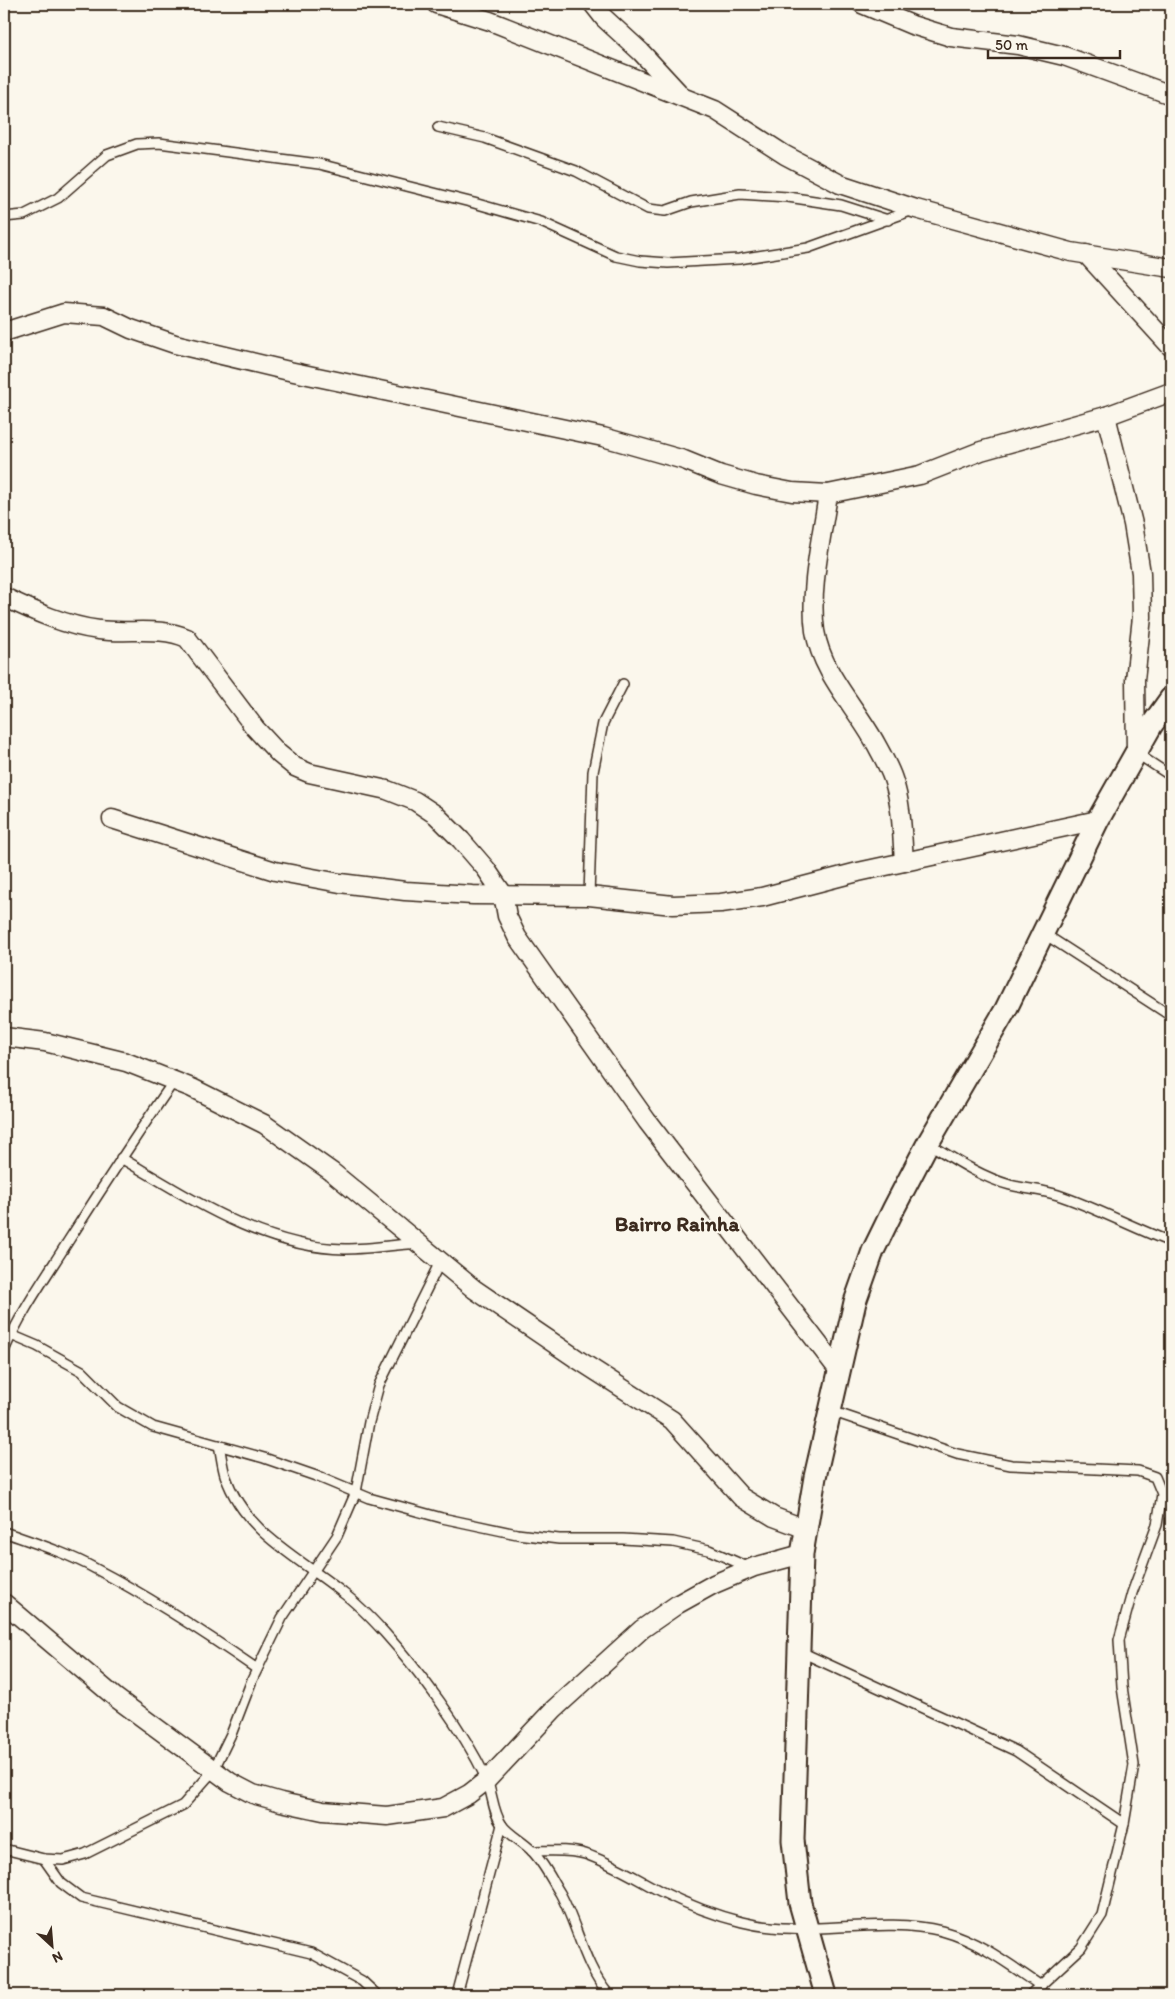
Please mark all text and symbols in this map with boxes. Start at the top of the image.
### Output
scale bar [988,28,1120,60]
text: 50 m [995,36,1028,54]
district label: Bairro Rainha [615,1211,740,1236]
north arrow [28,1922,78,1972]
text: N [50,1948,65,1967]

